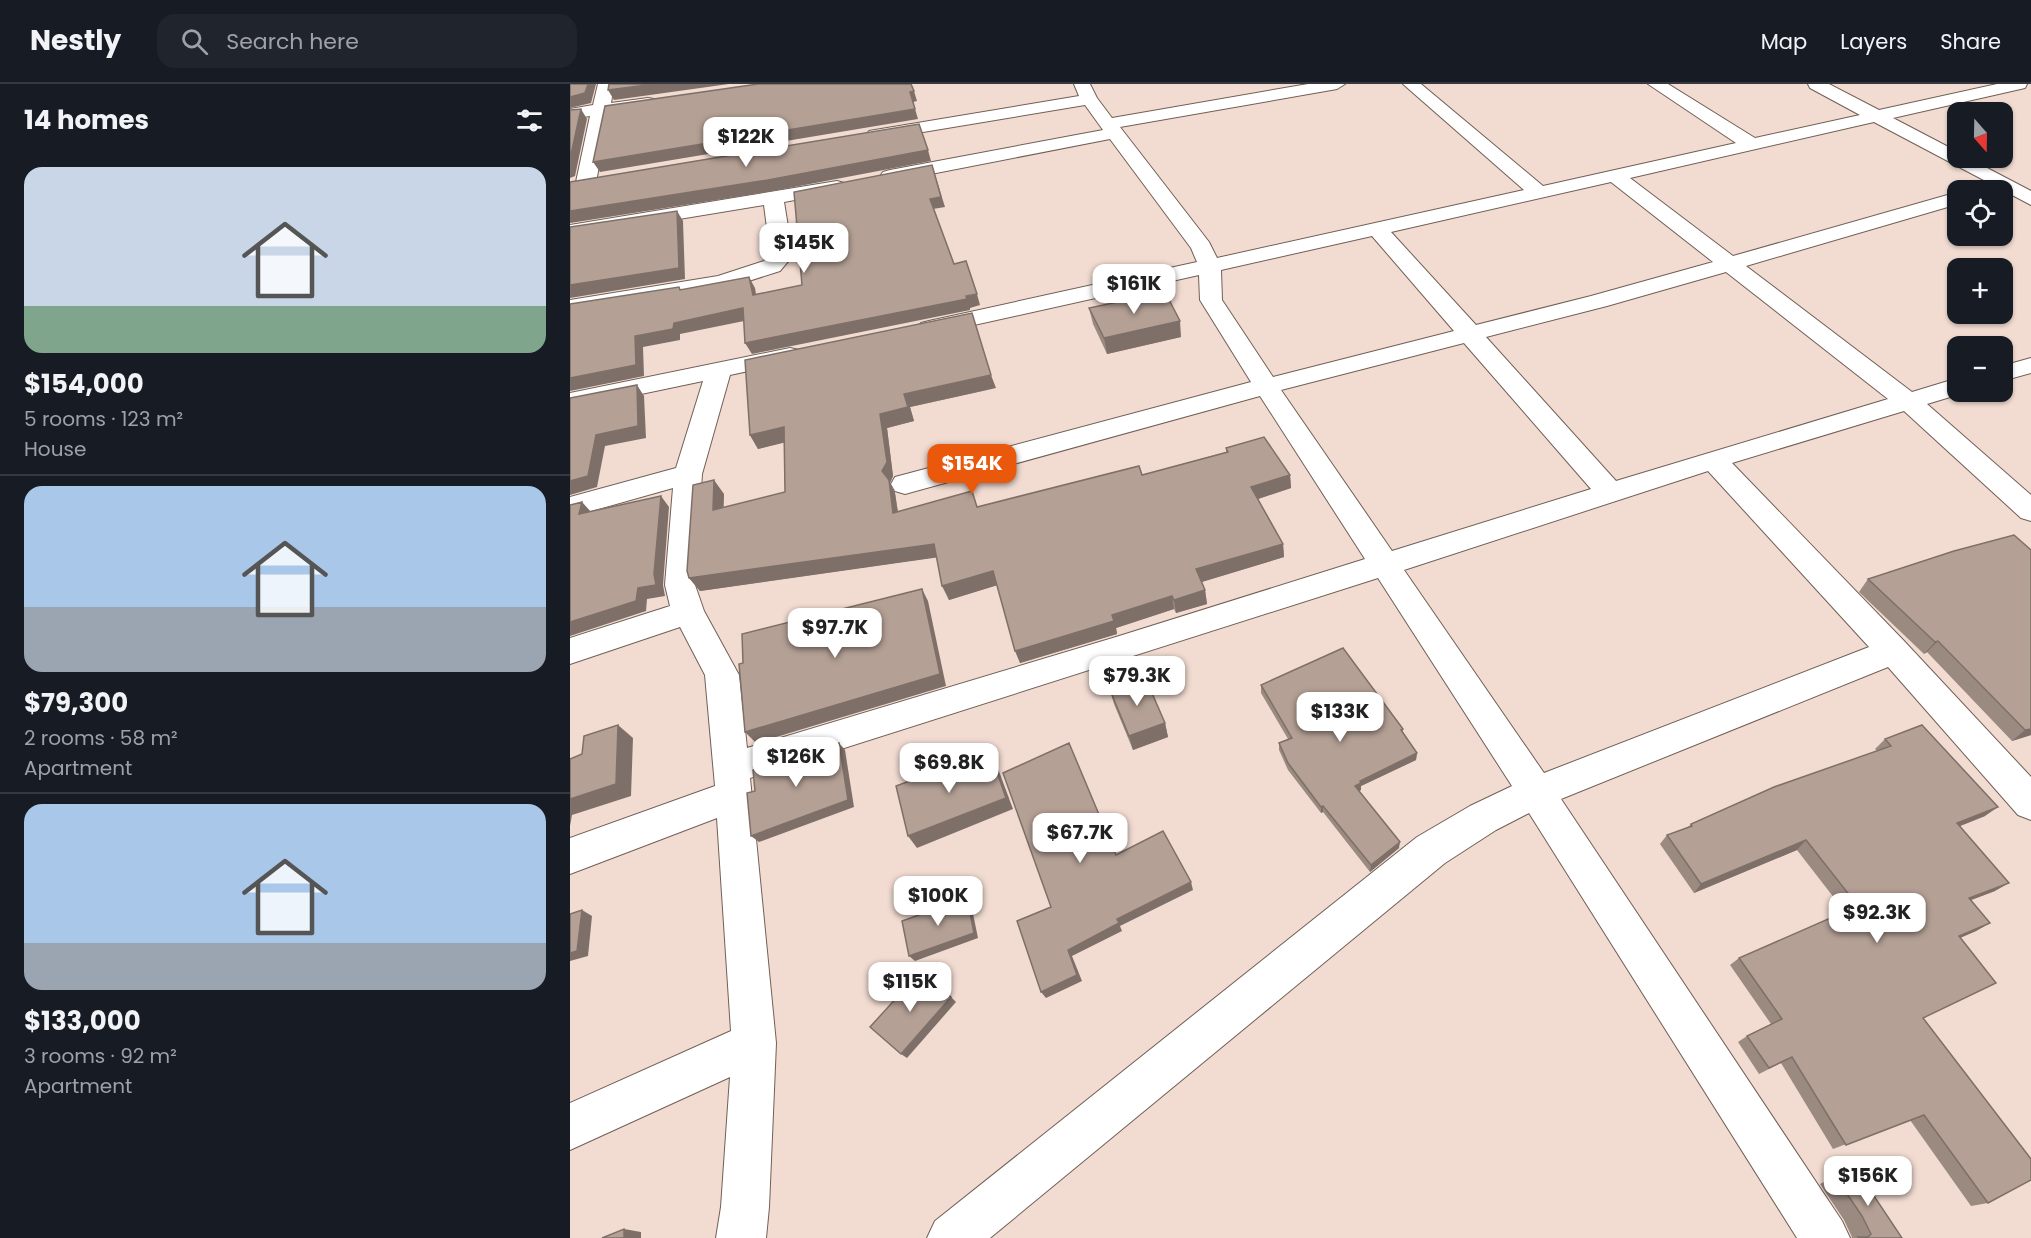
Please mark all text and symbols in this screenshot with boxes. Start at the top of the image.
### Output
search box [157,14,577,68]
text: Nestly [30,21,121,60]
icon: search [178,25,211,58]
text: Search here [226,26,359,57]
text: Map [1761,27,1807,56]
text: Layers [1840,27,1907,56]
text: Share [1940,27,2001,56]
text: 14 homes [24,102,149,138]
north arrow [1947,102,2013,168]
map controls [1947,102,2013,402]
icon: filters [513,104,546,137]
pin: $122K [704,117,788,168]
text: $122K [717,122,775,150]
button: locate [1947,180,2013,246]
icon: home [231,206,339,314]
pin: $145K [762,223,846,274]
text: $145K [773,228,835,256]
button: + [1947,258,2013,324]
pin: $161K [1092,264,1176,315]
text: $161K [1107,269,1161,297]
button: − [1947,336,2013,402]
text: $154,000 [24,366,144,402]
text: 5 rooms · 123 m² [24,405,183,433]
text: House [24,435,86,463]
pin: $154K [930,444,1014,495]
text: $154K [941,449,1003,477]
icon: home [231,525,339,633]
pin: $97.7K [786,608,884,659]
text: $97.7K [802,613,868,641]
pin: $79.3K [1088,656,1186,707]
text: $79.3K [1103,661,1171,689]
text: $79,300 [24,685,128,721]
pin: $133K [1298,692,1382,743]
text: $133K [1311,697,1369,725]
text: 2 rooms · 58 m² [24,724,178,752]
pin: $126K [754,737,838,788]
text: $126K [767,742,825,770]
pin: $69.8K [900,743,998,794]
text: $69.8K [914,748,984,776]
text: Apartment [24,754,132,782]
pin: $67.7K [1031,813,1129,864]
text: $67.7K [1047,818,1113,846]
icon: home [231,843,339,951]
pin: $100K [896,876,980,927]
text: $100K [908,881,968,909]
pin: $92.3K [1828,893,1926,944]
text: $92.3K [1843,898,1911,926]
pin: $115K [868,962,952,1013]
text: $115K [882,967,938,995]
text: $133,000 [24,1003,141,1039]
text: 3 rooms · 92 m² [24,1042,177,1070]
text: Apartment [24,1072,132,1100]
pin: $156K [1826,1156,1910,1207]
text: $156K [1838,1161,1898,1189]

